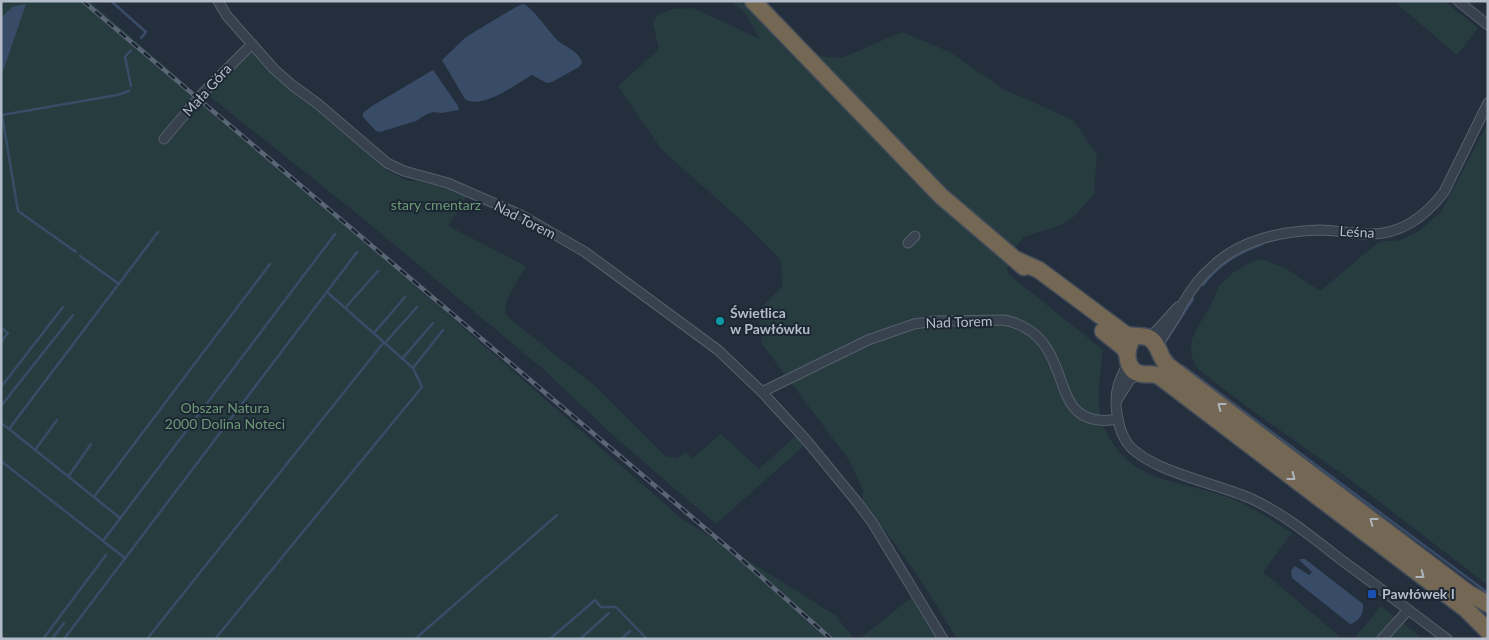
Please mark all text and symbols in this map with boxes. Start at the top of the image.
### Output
street label: Mała Góra [179,60,235,119]
park label: stary cmentarz [391,196,481,213]
street label: Nad Torem [492,197,559,242]
street label: Leśna [1339,222,1375,241]
place label: Świetlica w Pawłówku [730,304,810,337]
street label: Nad Torem [925,312,993,331]
marker: Świetlica w Pawłówku [714,315,726,327]
park label: Obszar Natura 2000 Dolina Noteci [165,399,285,432]
one-way arrow [1218,403,1227,411]
one-way arrow [1286,471,1295,479]
one-way arrow [1369,518,1379,527]
one-way arrow [1415,569,1425,578]
place label: Pawłówek I [1382,585,1455,602]
marker: Pawłówek I [1366,588,1378,600]

